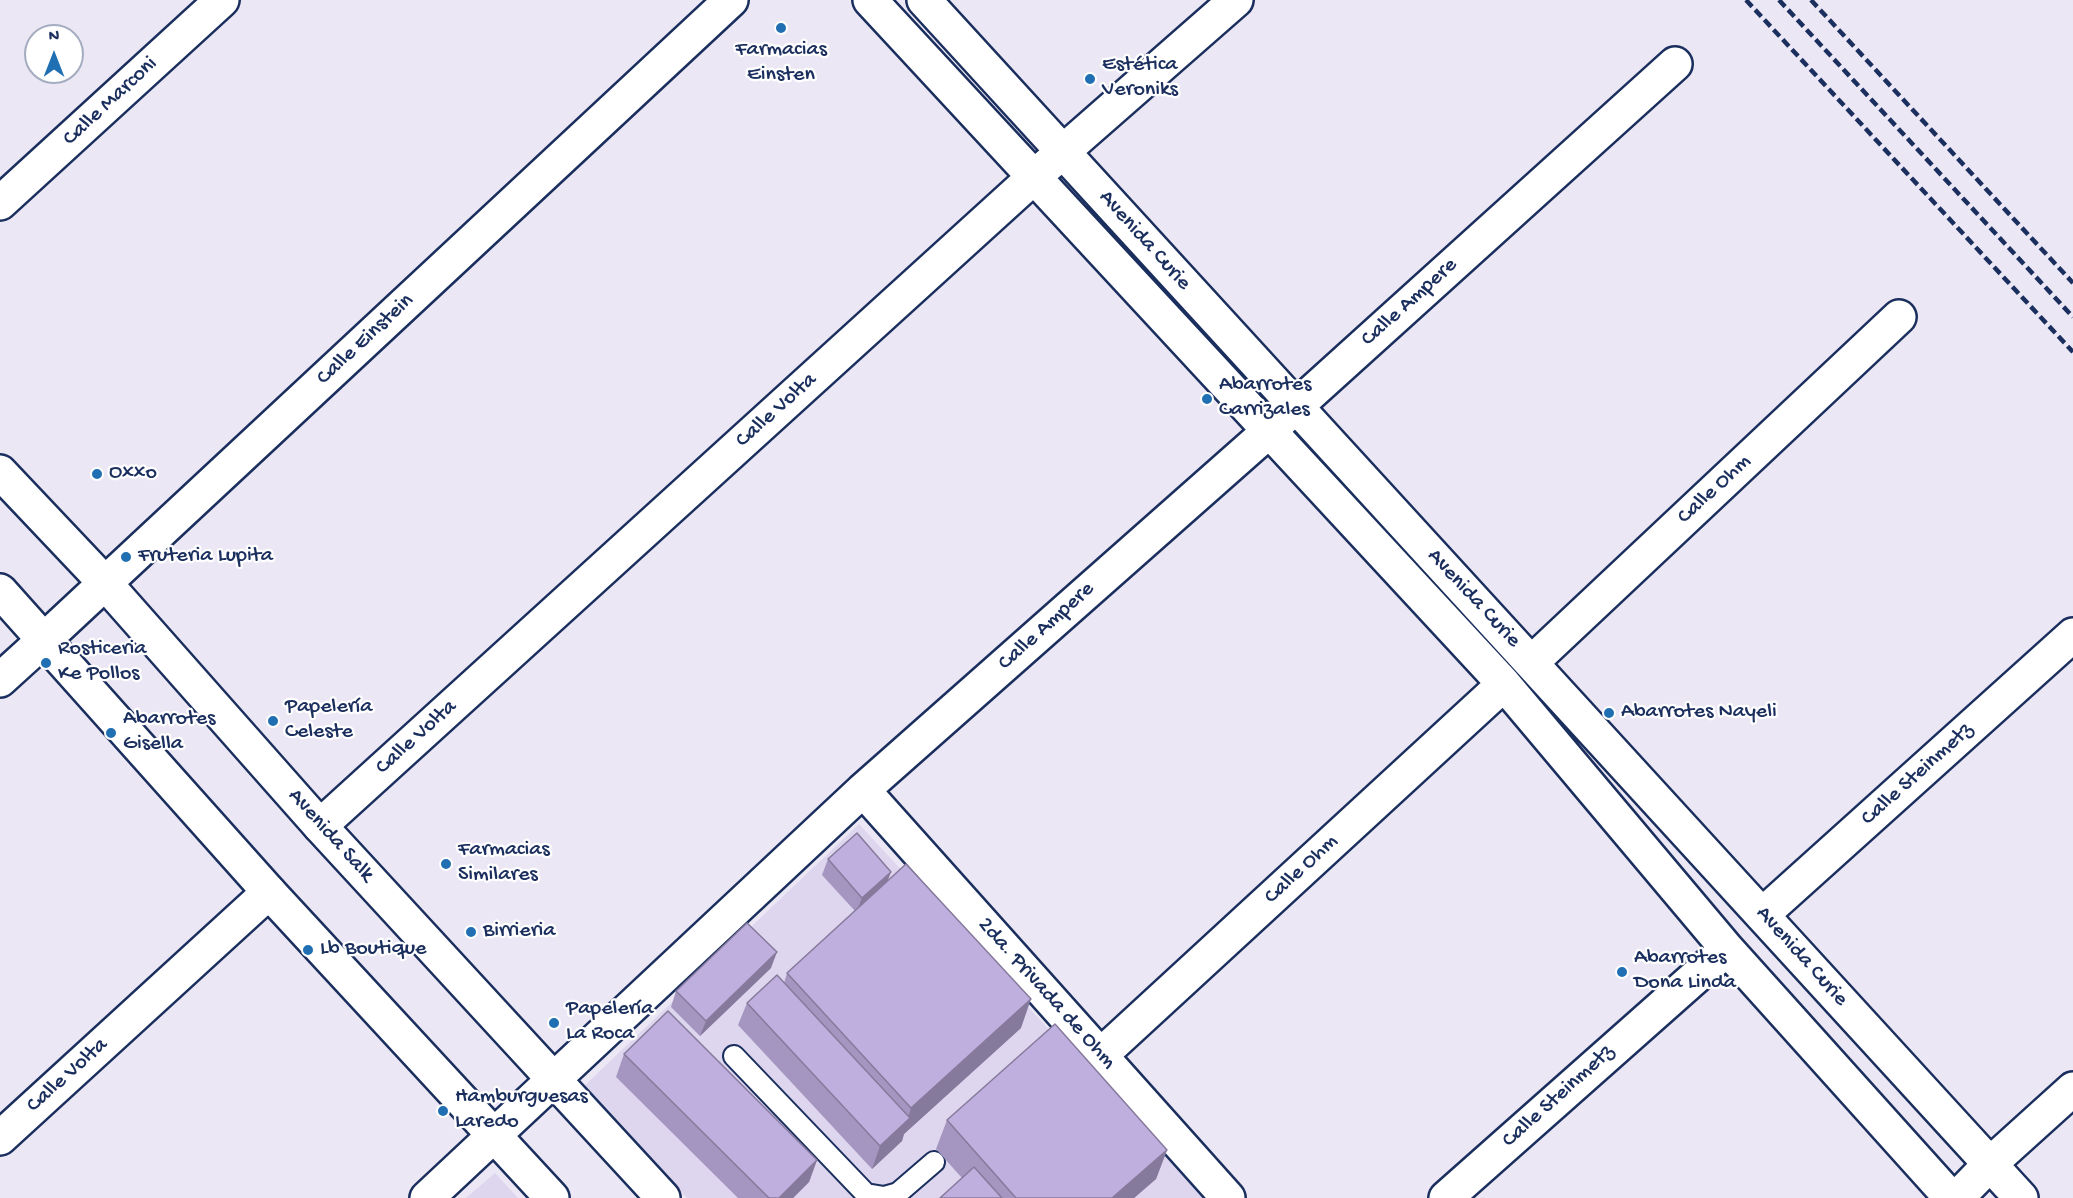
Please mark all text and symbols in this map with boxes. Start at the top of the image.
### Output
marker: Farmacias Einsten [774,21,788,35]
north arrow [24,24,84,84]
text: N [49,28,59,47]
place label: Farmacias Einsten [735,38,827,90]
street label: Calle Marconi [58,52,164,152]
place label: Estética Veroniks [1102,53,1178,104]
marker: Estética Veroniks [1083,72,1097,86]
street label: Avenida Curie [1092,185,1196,297]
street label: Calle Ampere [1356,253,1464,353]
street label: Calle Einstein [312,288,420,392]
street label: Calle Volta [731,368,823,454]
place label: Abarrotes Carrizales [1219,373,1311,424]
marker: Abarrotes Carrizales [1200,392,1214,406]
street label: Calle Ohm [1673,449,1757,531]
place label: Oxxo [109,461,157,487]
marker: Oxxo [90,467,104,481]
place label: Fruteria Lupita [138,544,273,570]
street label: Avenida Curie [1420,544,1526,654]
marker: Fruteria Lupita [119,550,133,564]
street label: Calle Ampere [993,577,1101,677]
place label: Rosticeria Ke Pollos [58,637,146,688]
marker: Rosticeria Ke Pollos [39,656,53,670]
place label: Papelería Celeste [285,695,373,746]
street label: Calle Volta [371,695,463,781]
place label: Abarrotes Nayeli [1621,700,1777,726]
marker: Abarrotes Nayeli [1602,706,1616,720]
place label: Abarrotes Gisella [123,707,215,758]
marker: Papelería Celeste [266,714,280,728]
street label: Calle Steinmetz [1856,718,1980,832]
marker: Abarrotes Gisella [104,726,118,740]
street label: Avenida Salk [281,784,379,888]
street label: Calle Ohm [1260,829,1344,911]
place label: Farmacias Similares [458,838,550,890]
marker: Farmacias Similares [439,857,453,871]
street label: Avenida Curie [1749,901,1853,1013]
street label: 2da. Privada de Ohm [971,913,1121,1075]
place label: Birrieria [483,919,555,945]
marker: Birrieria [464,925,478,939]
place label: Lb Boutique [320,937,426,963]
marker: Lb Boutique [301,943,315,957]
place label: Abarrotes Dona Linda [1634,946,1736,998]
marker: Abarrotes Dona Linda [1615,965,1629,979]
place label: Papelería La Roca [566,997,654,1048]
marker: Papelería La Roca [547,1016,561,1030]
street label: Calle Volta [22,1033,114,1119]
street label: Calle Steinmetz [1497,1040,1621,1154]
place label: Hamburguesas Laredo [455,1085,588,1136]
marker: Hamburguesas Laredo [436,1104,450,1118]

